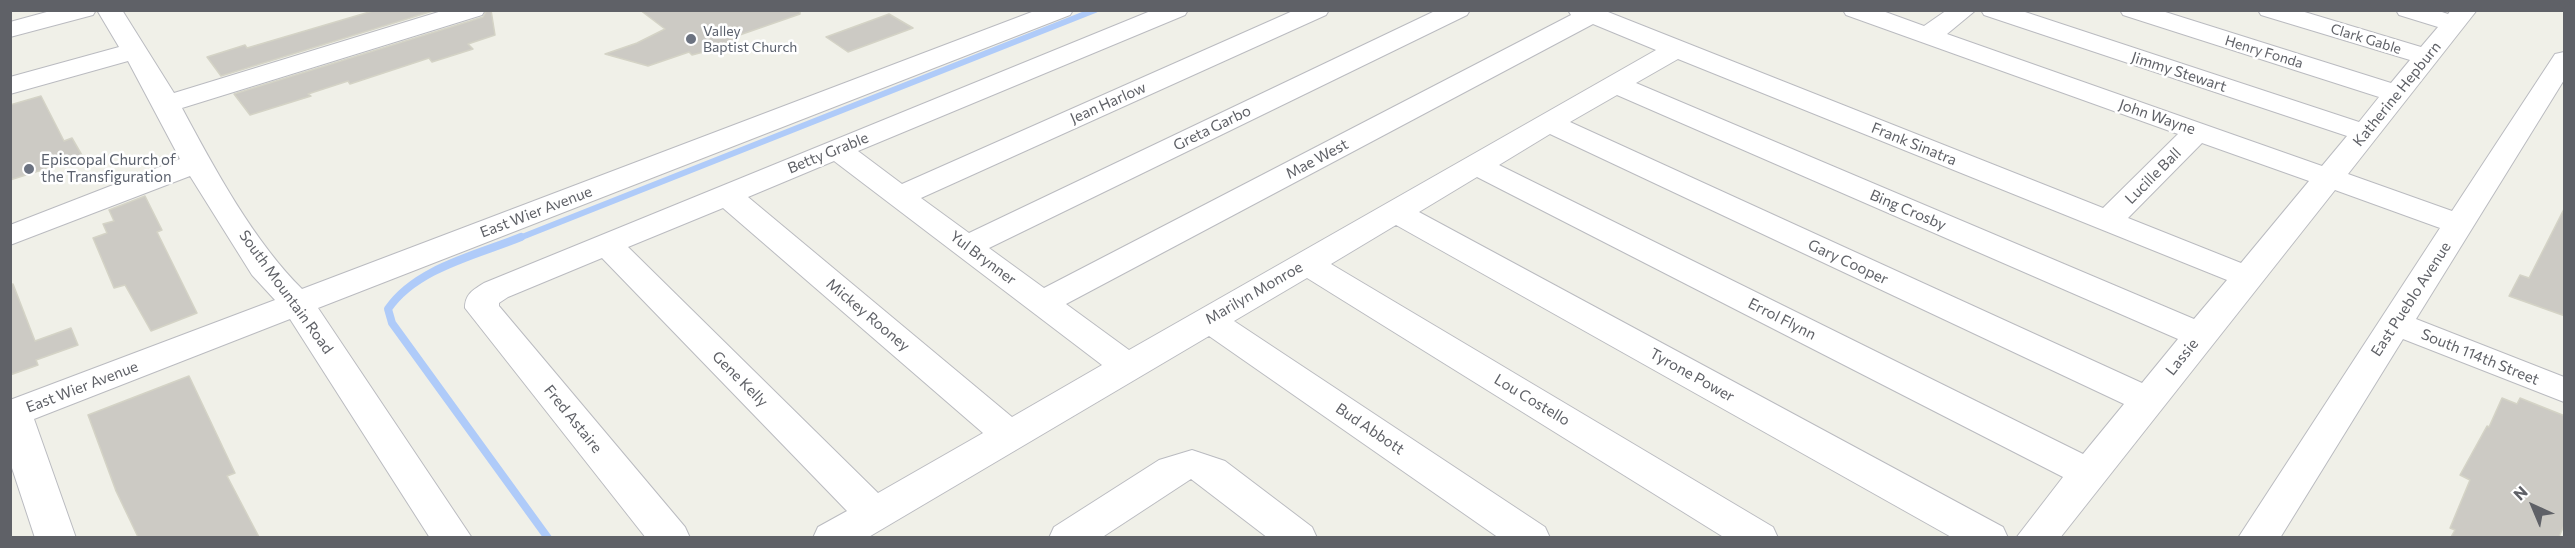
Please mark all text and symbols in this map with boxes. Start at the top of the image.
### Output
street label: Clark Gable [2329,20,2403,58]
place label: Valley Baptist Church [703,23,797,56]
marker: Valley Baptist Church [684,32,698,46]
street label: Henry Fonda [2223,32,2305,72]
street label: Katherine Hepburn [2349,38,2445,150]
street label: Jimmy Stewart [2129,48,2229,96]
street label: Jean Harlow [1067,78,1149,128]
street label: John Wayne [2116,95,2198,139]
street label: Greta Garbo [1170,101,1254,155]
street label: Frank Sinatra [1869,119,1959,169]
street label: Betty Grable [785,129,871,177]
street label: Mae West [1283,135,1351,183]
street label: Lucille Ball [2121,144,2185,208]
place label: Episcopal Church of the Transfiguration [41,151,176,186]
marker: Episcopal Church of the Transfiguration [22,162,36,176]
street label: East Wier Avenue [477,182,595,242]
street label: Bing Crosby [1867,186,1949,234]
street label: South Mountain Road [235,227,337,357]
street label: Yul Brynner [946,227,1020,289]
street label: Gary Cooper [1805,236,1891,288]
street label: East Pueblo Avenue [2367,238,2455,360]
street label: Marilyn Monroe [1202,258,1306,328]
street label: Mickey Rooney [823,275,913,355]
street label: Errol Flynn [1745,294,1819,344]
street label: South 114th Street [2418,325,2542,389]
street label: Lassie [2162,335,2202,379]
street label: Tyrone Power [1647,344,1737,406]
street label: Gene Kelly [708,347,772,411]
street label: East Wier Avenue [23,357,141,417]
street label: Lou Costello [1491,370,1573,430]
street label: Fred Astaire [540,381,606,457]
street label: Bud Abbott [1332,399,1408,459]
north arrow [2503,476,2563,536]
text: N [2509,482,2531,504]

